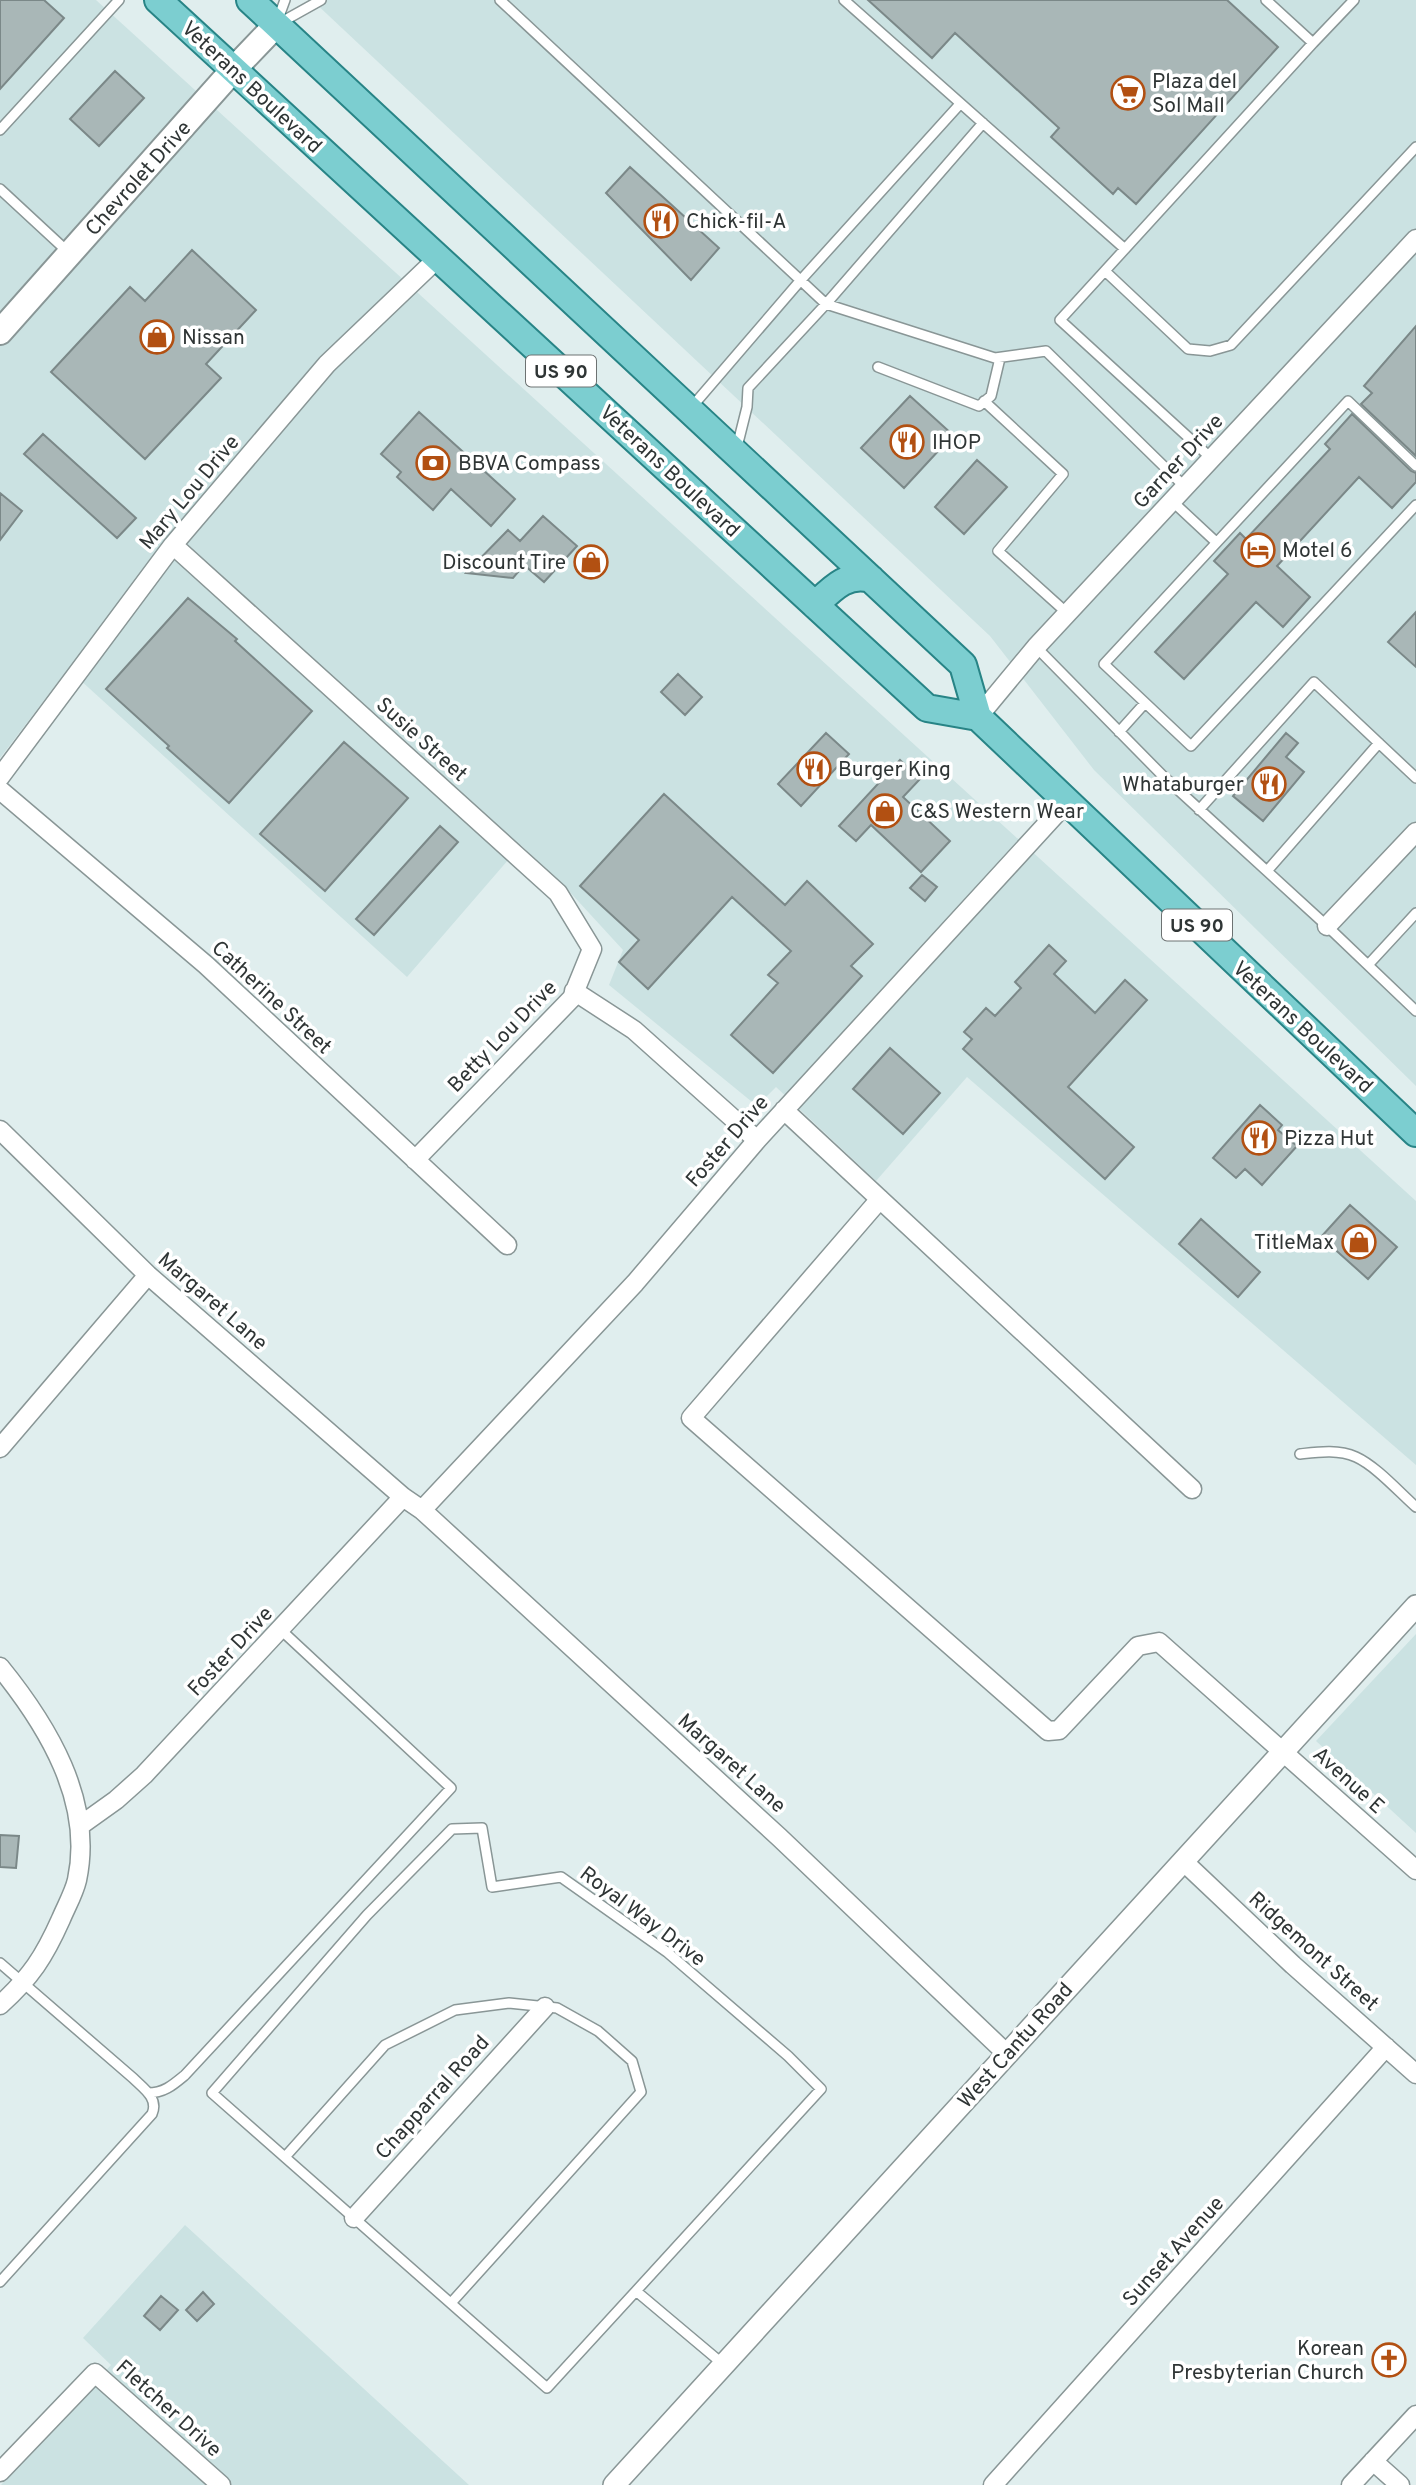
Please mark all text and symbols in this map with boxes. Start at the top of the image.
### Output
street label: Veterans Boulevard [175,16,327,160]
place label: Plaza del Sol Mall [1152,69,1237,120]
supermarket icon: Plaza del Sol Mall [1109,74,1147,112]
street label: Chevrolet Drive [80,116,198,242]
restaurant icon: Chick-fil-A [642,202,680,240]
place label: Chick-fil-A [686,209,786,236]
shop icon: Nissan [138,318,176,356]
place label: Nissan [182,325,245,352]
road number: US 90 [526,356,596,386]
street label: Veterans Boulevard [593,400,745,544]
street label: Garner Drive [1128,409,1230,515]
restaurant icon: IHOP [888,423,926,461]
street label: Mary Lou Drive [134,430,246,556]
place label: IHOP [932,430,981,457]
bank icon: BBVA Compass [414,444,452,482]
place label: BBVA Compass [458,451,601,478]
hotel icon: Motel 6 [1239,531,1277,569]
place label: Motel 6 [1282,538,1352,565]
shop icon: Discount Tire [572,543,610,581]
place label: Discount Tire [442,550,566,577]
street label: Susie Street [370,692,472,788]
restaurant icon: Burger King [795,750,833,788]
place label: Burger King [838,757,951,784]
restaurant icon: Whataburger [1250,765,1288,803]
place label: Whataburger [1122,772,1244,799]
shop icon: C&S Western Wear [866,792,904,830]
place label: C&S Western Wear [910,799,1084,826]
road number: US 90 [1162,909,1232,940]
street label: Catherine Street [205,935,337,1061]
street label: Veterans Boulevard [1226,956,1378,1100]
street label: Betty Lou Drive [443,975,564,1099]
street label: Foster Drive [681,1090,776,1194]
restaurant icon: Pizza Hut [1240,1119,1278,1157]
place label: Pizza Hut [1284,1126,1374,1153]
shop icon: TitleMax [1340,1223,1378,1261]
place label: TitleMax [1254,1230,1334,1257]
street label: Margaret Lane [152,1247,272,1357]
street label: Foster Drive [183,1601,280,1703]
street label: Margaret Lane [671,1708,791,1820]
street label: Avenue E [1306,1742,1390,1820]
street label: Royal Way Drive [574,1861,710,1973]
street label: Ridgemont Street [1242,1886,1384,2018]
street label: West Cantu Road [953,1978,1080,2115]
street label: Chapparral Road [370,2030,496,2166]
street label: Sunset Avenue [1117,2191,1231,2313]
place label: Korean Presbyterian Church [1171,2336,1364,2387]
church icon: Korean Presbyterian Church [1370,2341,1408,2379]
street label: Fletcher Drive [109,2355,226,2464]

